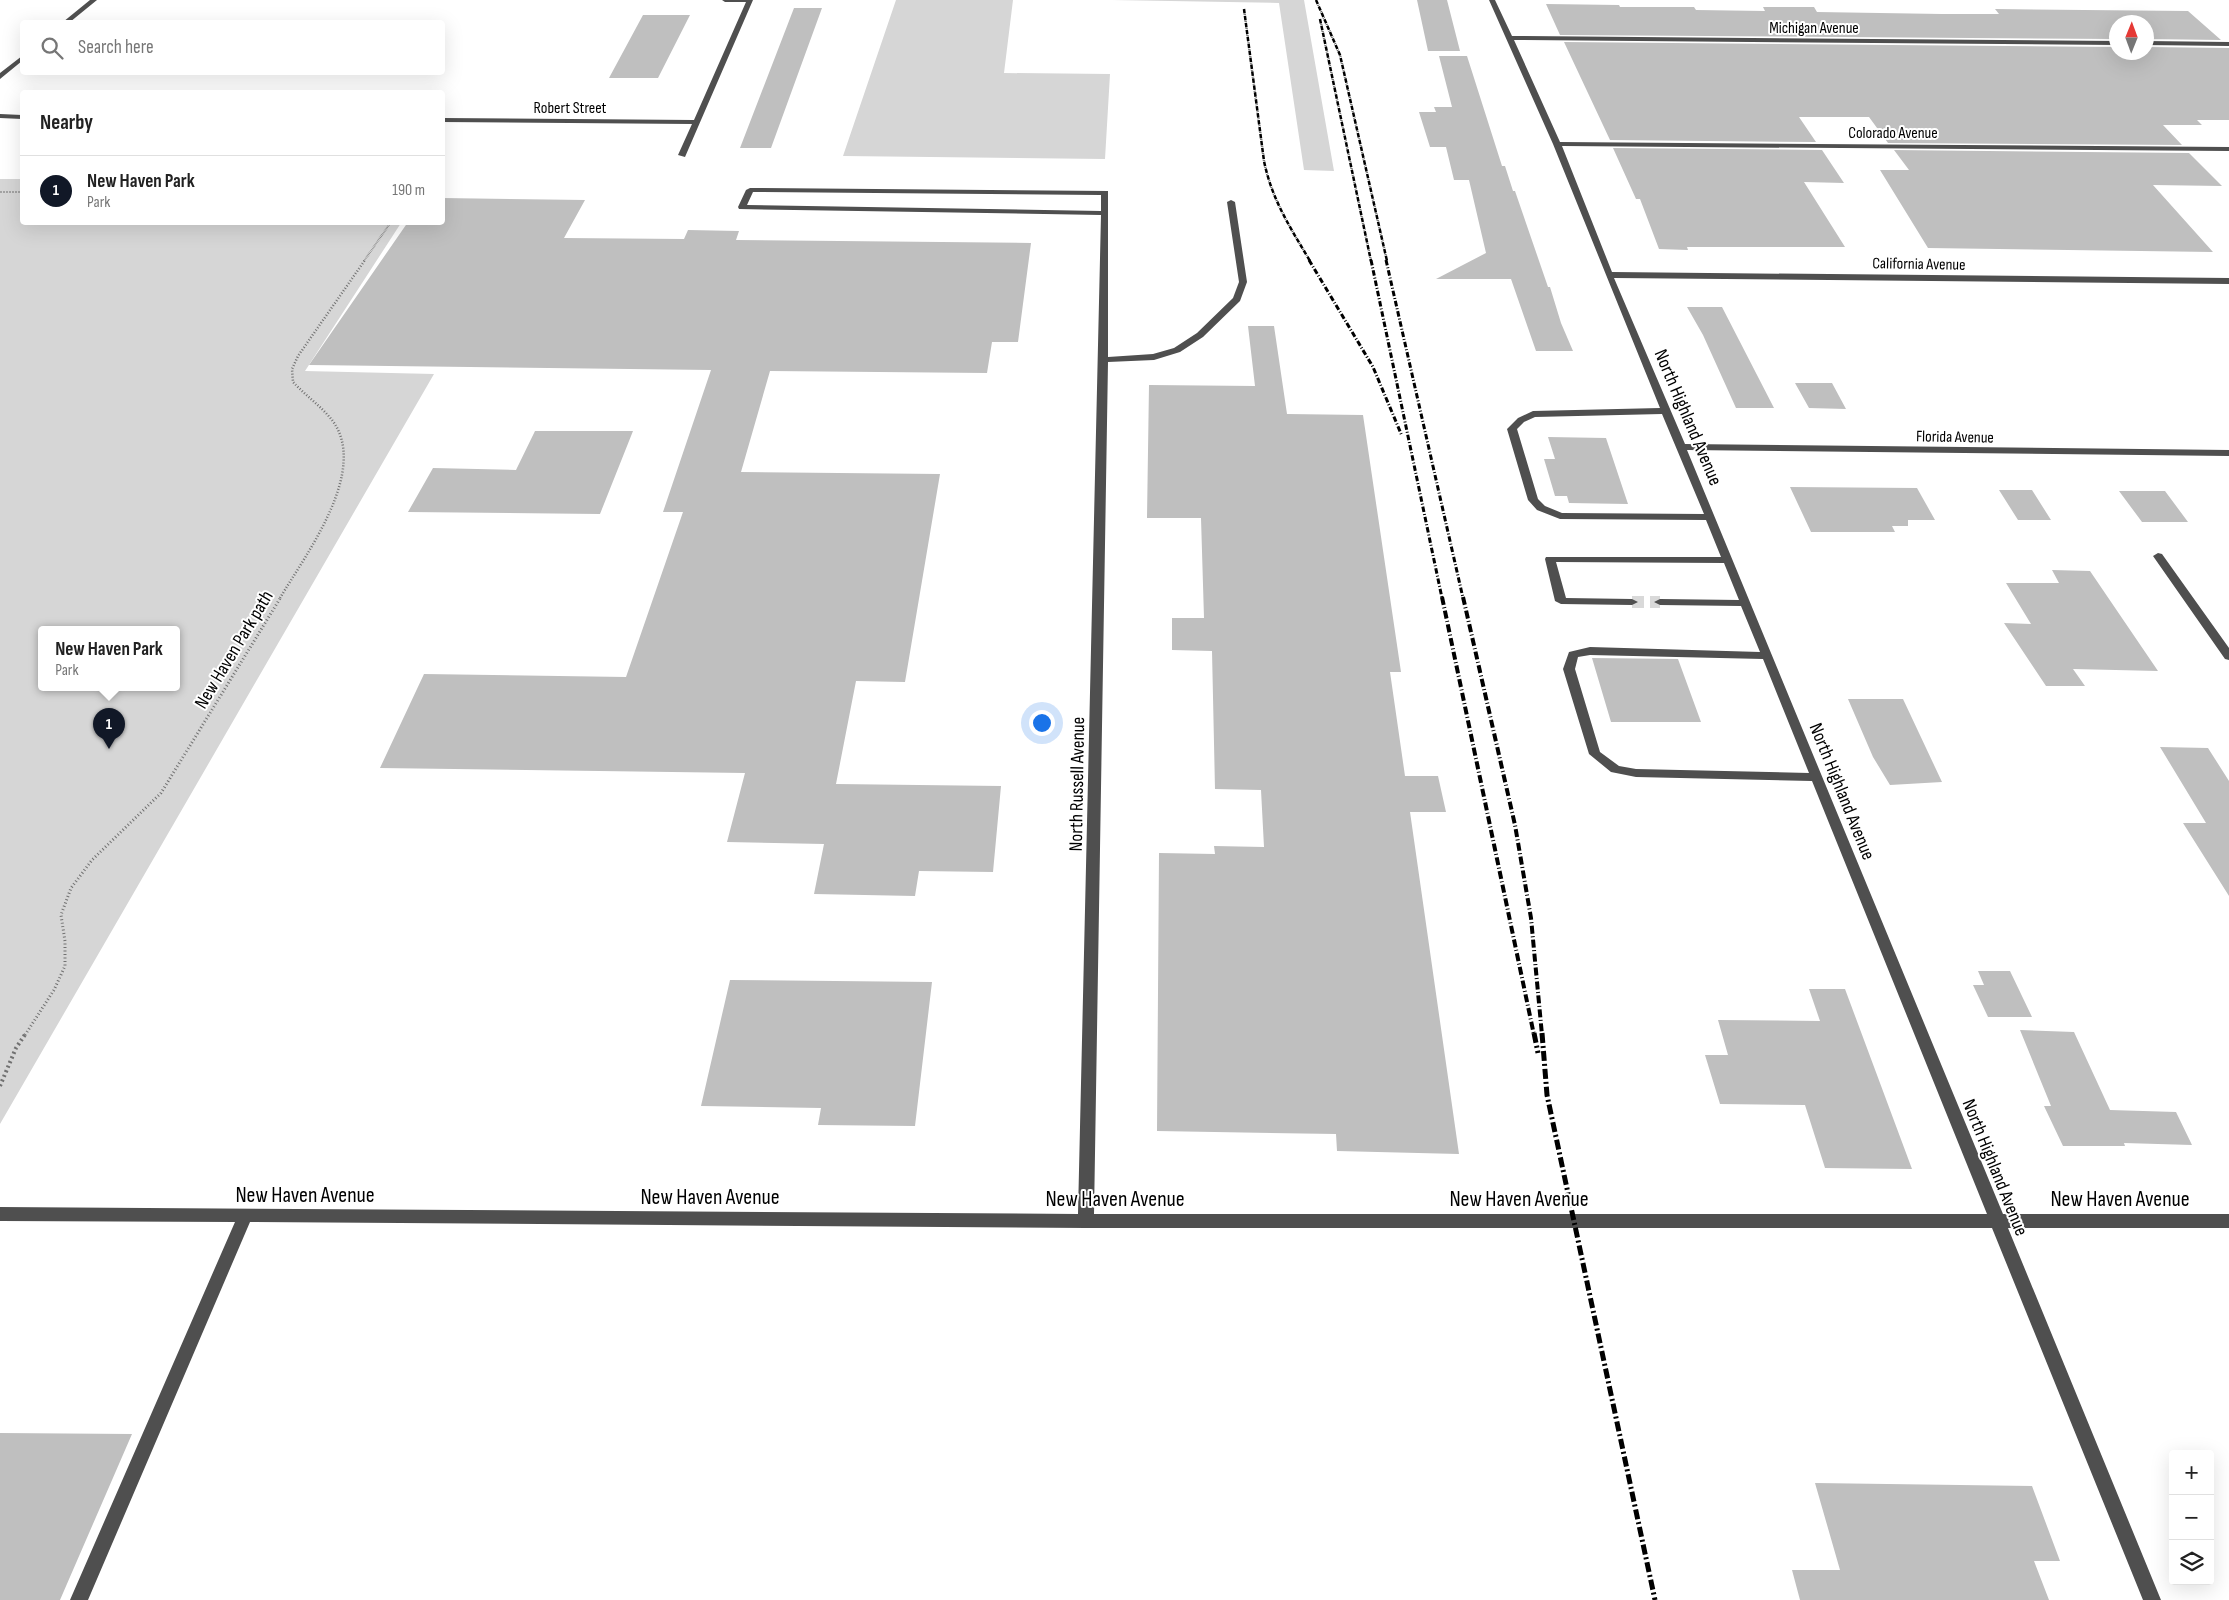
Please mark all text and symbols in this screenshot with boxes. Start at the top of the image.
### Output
north arrow [2109,15,2154,60]
street label: Michigan Avenue [1769,19,1859,38]
search box [20,20,445,75]
icon: search [38,34,66,62]
text: Search here [78,36,154,59]
street label: Robert Street [534,99,607,118]
text: Nearby [40,110,93,135]
street label: Colorado Avenue [1848,124,1938,143]
text: New Haven Park [87,170,195,193]
text: 1 [53,181,59,200]
text: 190 m [392,181,425,200]
text: Park [87,193,110,212]
street label: California Avenue [1872,254,1966,275]
street label: North Highland Avenue [1649,346,1727,489]
street label: Florida Avenue [1916,427,1994,448]
street label: New Haven Park path [190,587,279,713]
popup [38,626,180,691]
text: New Haven Park [55,638,163,661]
text: Park [55,661,79,680]
pin: 1 [93,708,125,749]
your location [1029,710,1055,736]
street label: North Russell Avenue [1065,717,1090,851]
street label: North Highland Avenue [1804,720,1880,863]
street label: North Highland Avenue [1957,1096,2033,1239]
street label: New Haven Avenue [235,1182,375,1209]
street label: New Haven Avenue [640,1184,780,1211]
street label: New Haven Avenue [1045,1186,1185,1213]
street label: New Haven Avenue [1449,1186,1589,1213]
street label: New Haven Avenue [2050,1186,2190,1213]
map controls [2169,1450,2214,1585]
button: + [2169,1450,2214,1495]
button: − [2169,1495,2214,1540]
button: layers [2169,1540,2214,1585]

